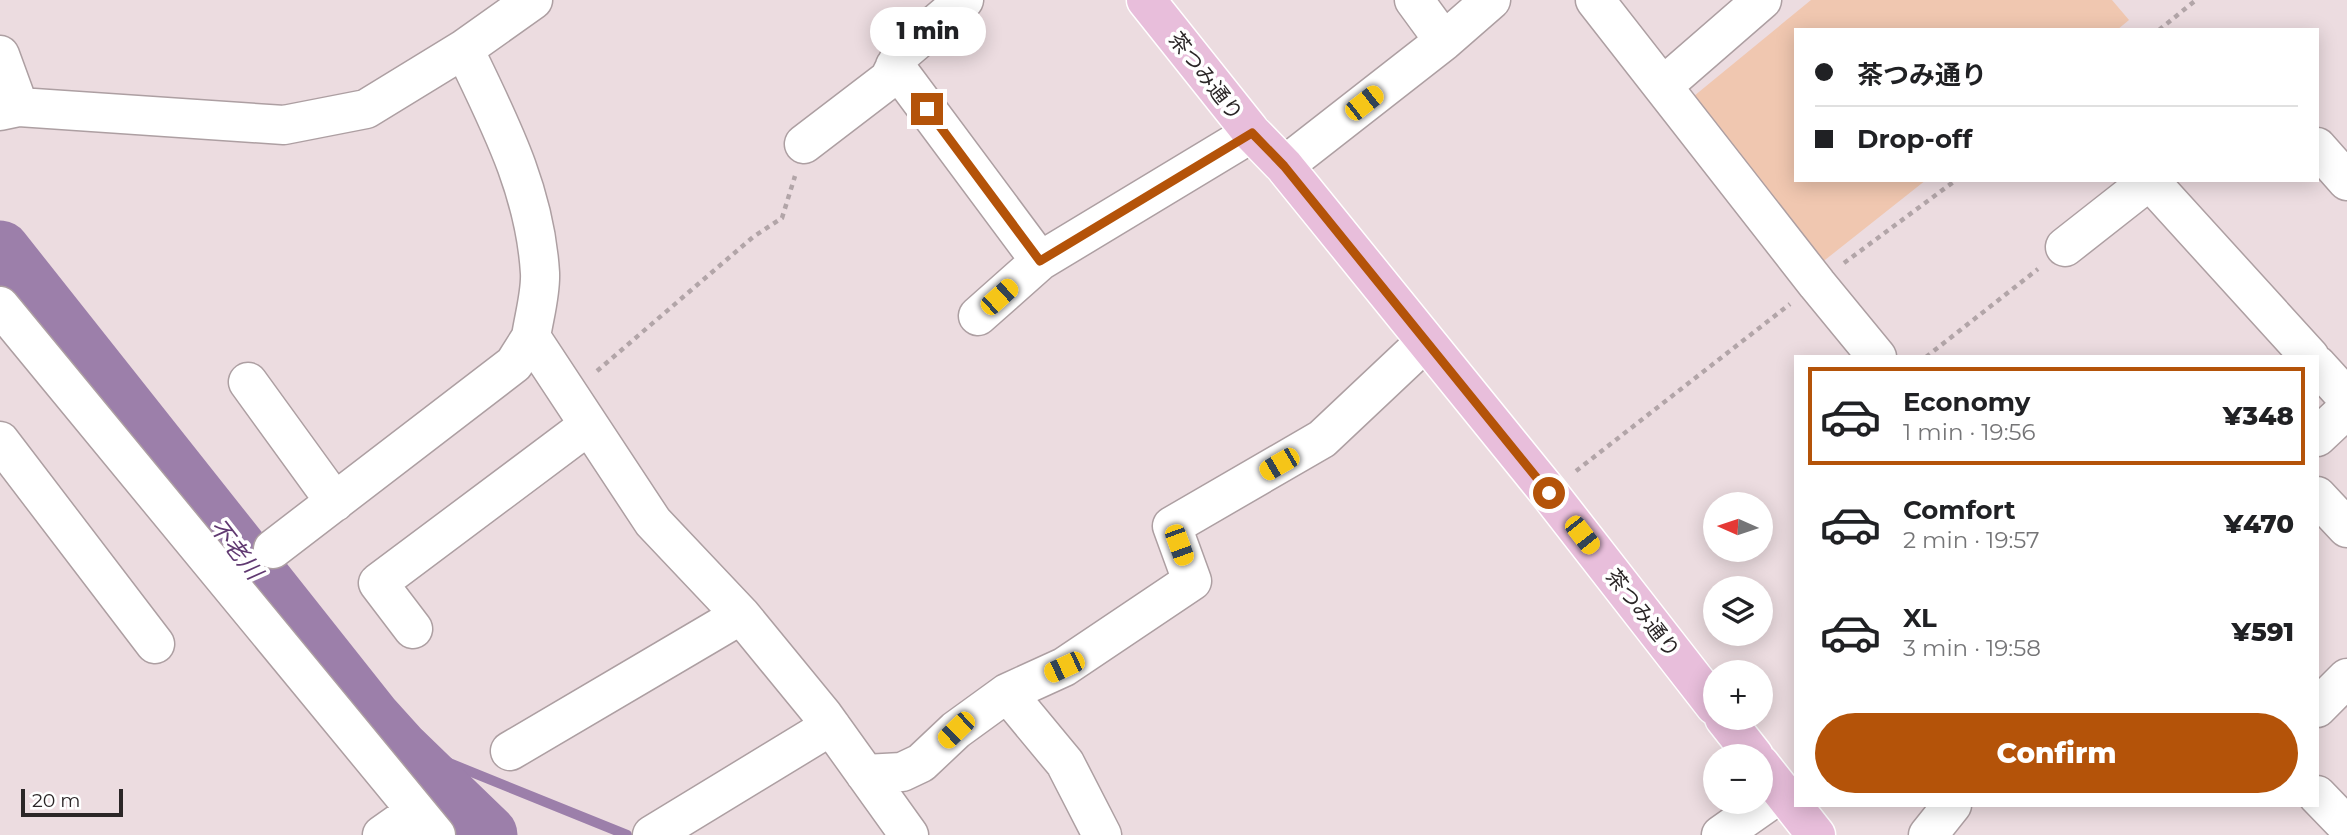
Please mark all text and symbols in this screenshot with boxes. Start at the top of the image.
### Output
callout: 1 min [869,7,985,56]
text: 1 min [896,17,960,45]
street label: 茶つみ通り [1164,27,1248,125]
text: 茶つみ通り [1857,59,1987,91]
car [1341,82,1388,124]
route end [911,93,943,125]
text: Drop-off [1857,123,1972,155]
car [977,275,1022,319]
icon: car [1819,385,1882,448]
text: Economy [1903,386,2030,418]
text: ¥348 [2223,400,2294,432]
text: 1 min · 19:56 [1903,418,2036,446]
car [1256,444,1303,484]
route start [1533,477,1565,509]
north arrow [1703,492,1773,562]
map controls [1703,492,1773,814]
icon: car [1819,493,1882,556]
text: Comfort [1903,494,2015,526]
text: ¥470 [2224,508,2294,540]
car [1561,512,1604,558]
water label: 不老川 [204,513,270,587]
car [1162,522,1197,568]
text: 2 min · 19:57 [1903,526,2040,554]
street label: 茶つみ通り [1601,564,1685,662]
button: layers [1703,576,1773,646]
icon: car [1819,601,1882,664]
text: XL [1903,602,1937,634]
text: ¥591 [2231,616,2294,648]
text: 3 min · 19:58 [1903,634,2041,662]
car [1041,649,1088,685]
button: + [1703,660,1773,730]
car [934,708,979,752]
button: Confirm [1815,713,2298,793]
button: − [1703,744,1773,814]
scale bar [21,786,122,818]
text: 20 m [32,789,80,812]

